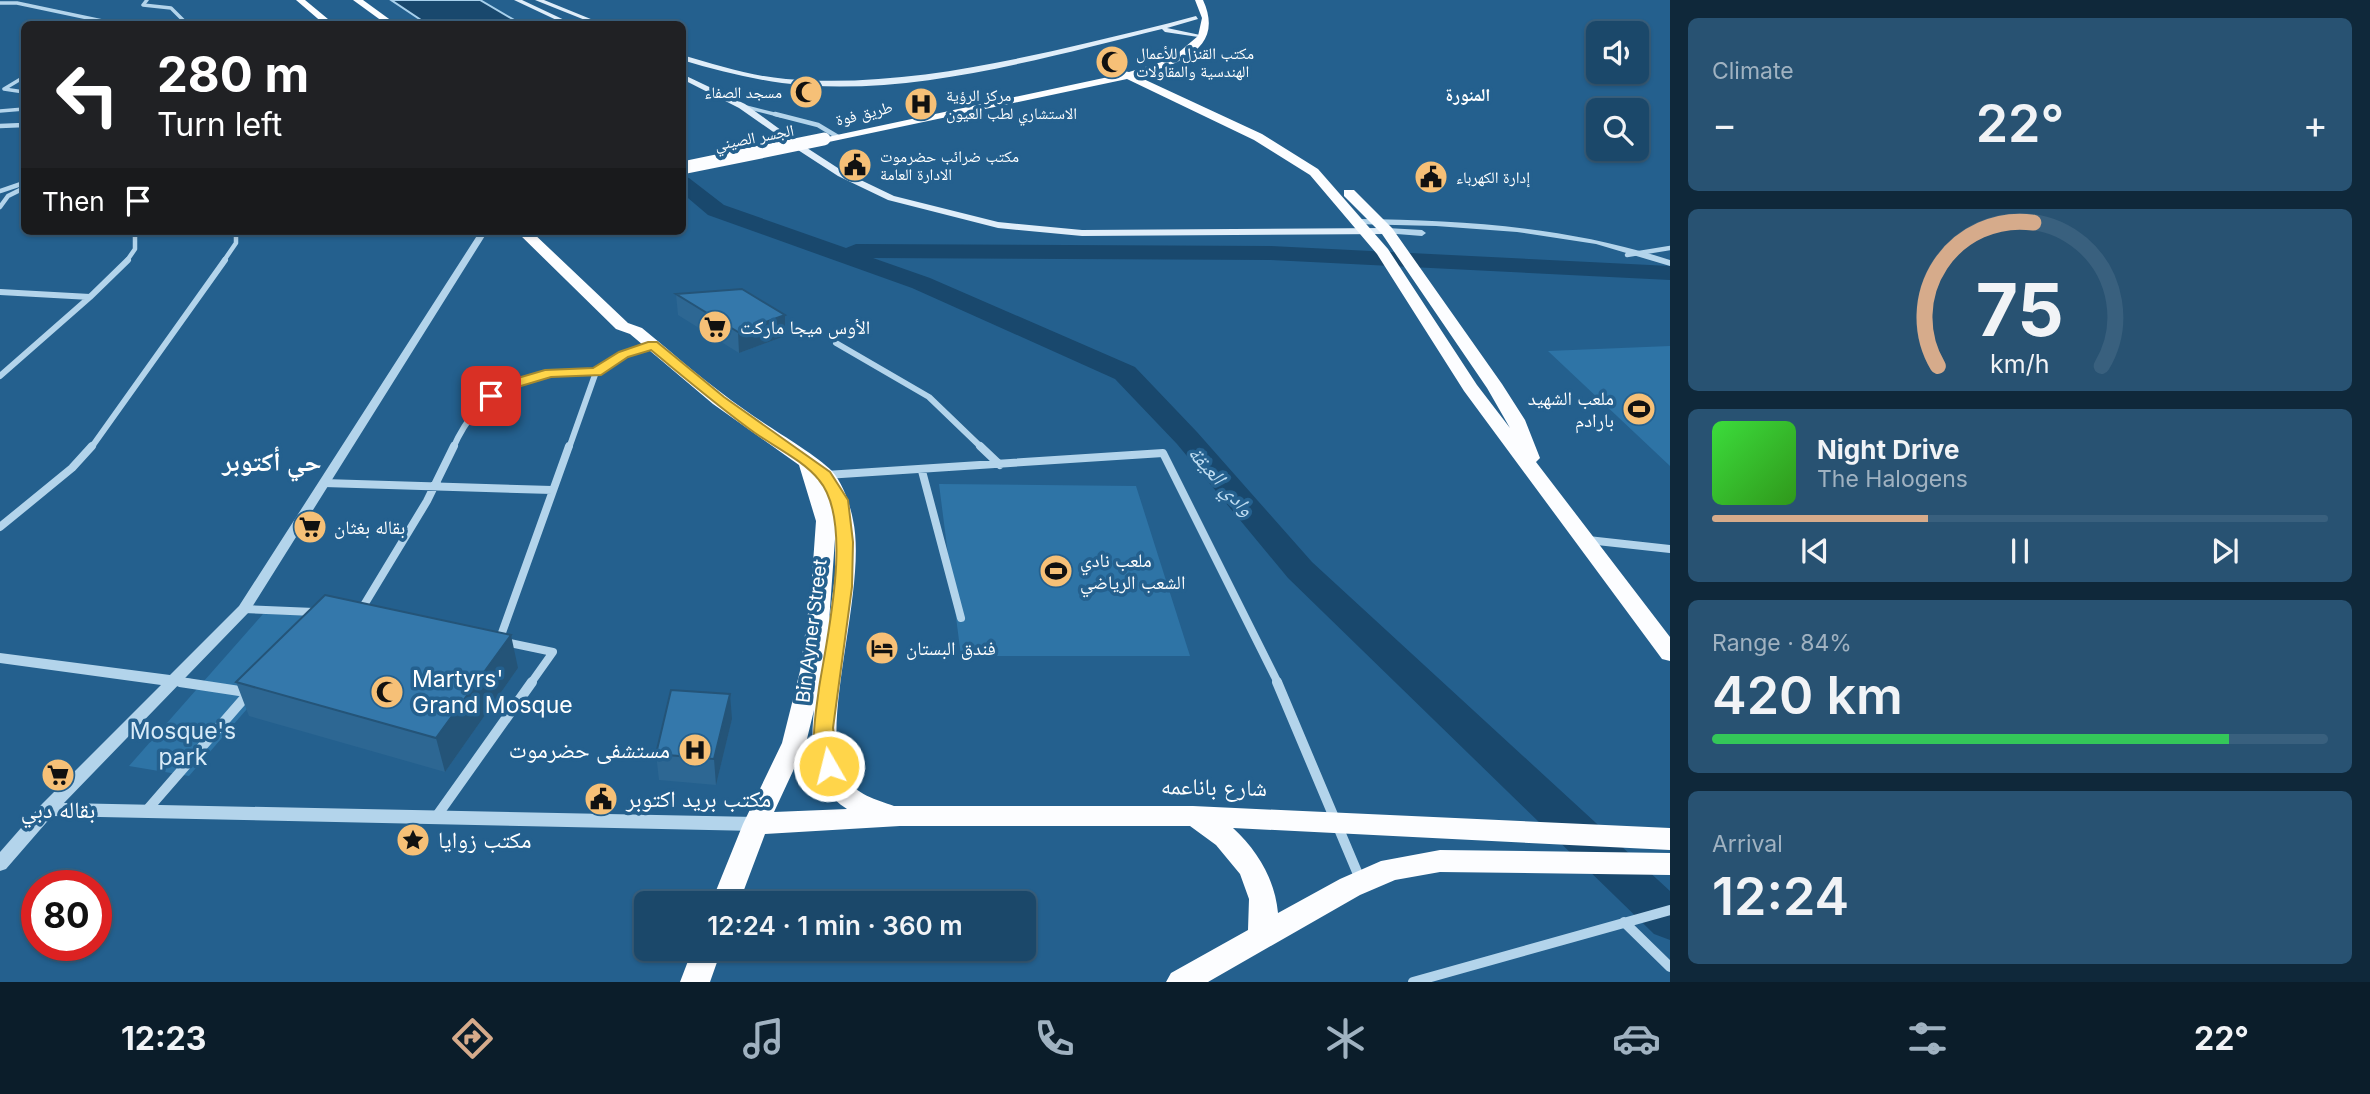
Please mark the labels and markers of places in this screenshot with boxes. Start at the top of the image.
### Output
mosque icon: مكتب القنزل للأعمال الهندسية والمقاولات [1093,43,1131,81]
place label: مكتب القنزل للأعمال الهندسية والمقاولات [1136,43,1254,81]
mosque icon: مسجد الصفاء [787,73,825,111]
place label: مسجد الصفاء [704,82,782,102]
hospital icon: مركز الرؤية الاستشاري لطب العيون [902,85,940,123]
place label: مركز الرؤية الاستشاري لطب العيون [946,85,1077,126]
public building icon: مكتب ضرائب حضرموت الادارة العامة [836,146,874,184]
place label: مكتب ضرائب حضرموت الادارة العامة [880,146,1019,184]
public building icon: إدارة الكهرباء [1412,158,1450,196]
place label: إدارة الكهرباء [1456,167,1530,188]
supermarket icon: الأوس ميجا ماركت [696,308,734,346]
place label: الأوس ميجا ماركت [740,316,870,339]
pin [461,366,521,426]
place label: ملعب الشهيد بارادم [1528,387,1614,434]
sports icon: ملعب الشهيد بارادم [1620,390,1658,428]
supermarket icon: بقاله بغثان [291,508,329,546]
place label: بقاله بغثان [334,516,405,539]
place label: ملعب نادي الشعب الرياضي [1080,549,1185,598]
sports icon: ملعب نادي الشعب الرياضي [1037,552,1075,590]
hotel icon: فندق البستان [863,629,901,667]
place label: فندق البستان [906,637,996,660]
place label: Martyrs' Grand Mosque [412,665,573,719]
mosque icon: Martyrs' Grand Mosque [368,673,406,711]
hospital icon: مستشفى حضرموت [676,731,714,769]
place label: مستشفى حضرموت [509,736,670,764]
supermarket icon: بقاله دبي [39,756,77,794]
public building icon: مكتب بريد اكتوبر [582,780,620,818]
place label: مكتب بريد اكتوبر [625,785,771,813]
place label: بقاله دبي [21,796,95,829]
place icon: مكتب زوايا [394,821,432,859]
place label: مكتب زوايا [438,826,531,854]

